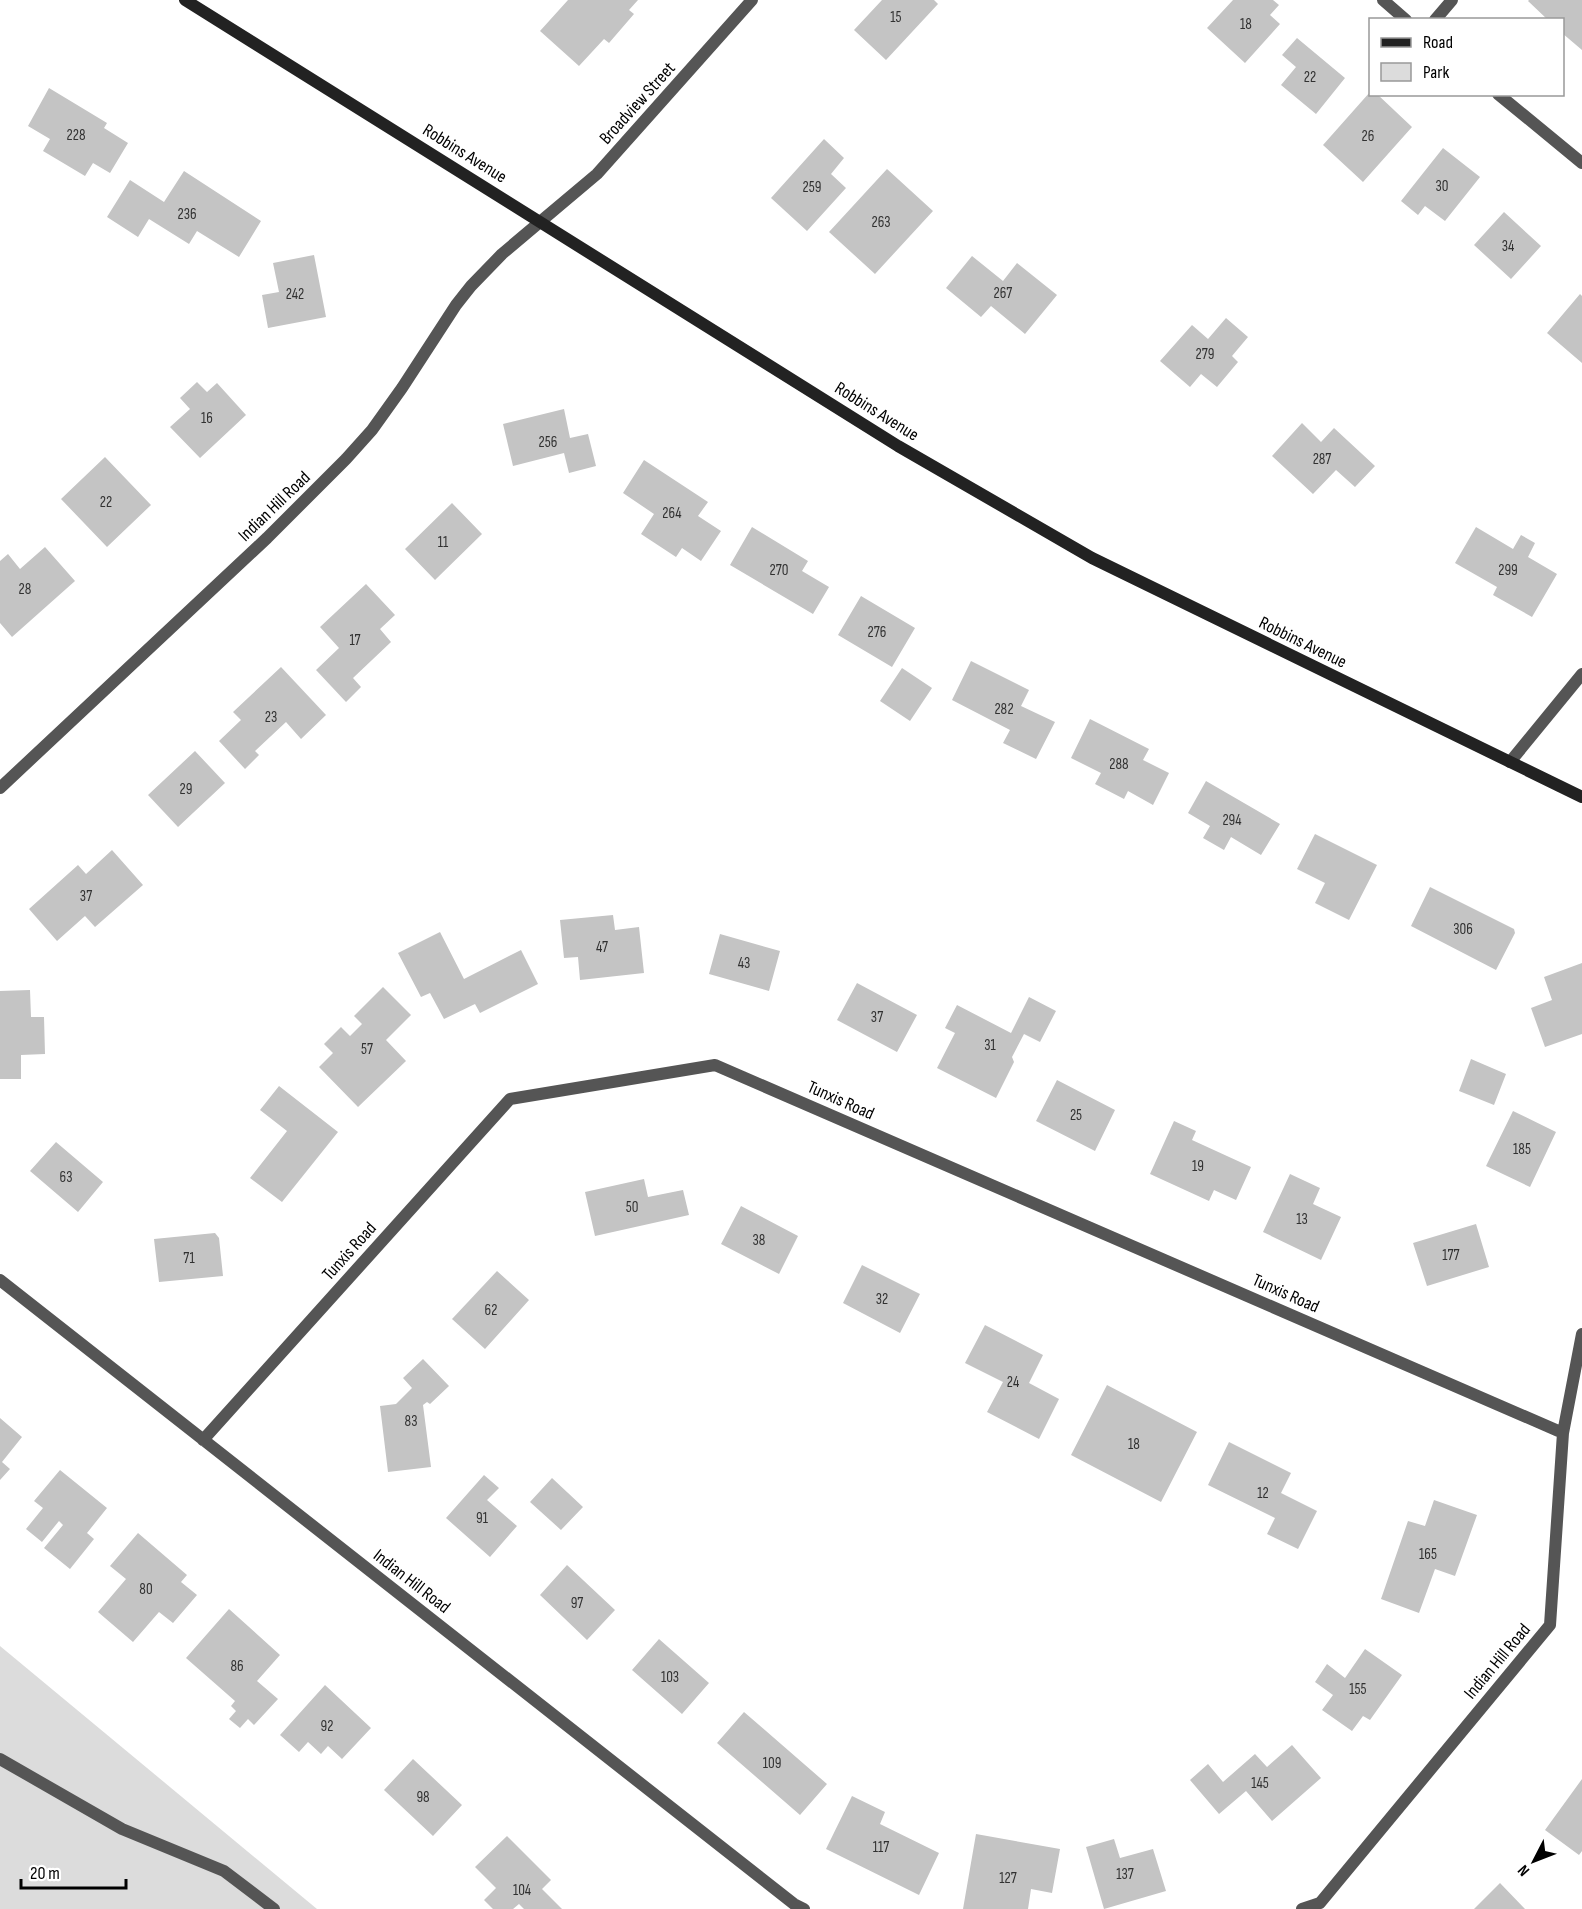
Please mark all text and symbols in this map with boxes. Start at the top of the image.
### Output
house number: 15 [890,8,902,27]
house number: 18 [1240,15,1252,34]
legend [1369,18,1564,96]
text: Road [1423,32,1453,53]
street label: Broadview Street [595,58,680,149]
text: Park [1423,62,1449,83]
house number: 22 [1304,68,1316,87]
street label: Robbins Avenue [419,119,511,187]
house number: 228 [67,126,85,145]
house number: 26 [1362,127,1374,146]
house number: 30 [1436,177,1448,196]
house number: 259 [803,178,821,197]
house number: 236 [177,205,197,224]
house number: 263 [871,213,891,232]
house number: 34 [1502,237,1514,256]
house number: 267 [994,284,1012,303]
house number: 242 [286,285,304,304]
house number: 279 [1196,345,1214,364]
street label: Robbins Avenue [831,377,923,445]
house number: 16 [201,409,213,428]
house number: 256 [539,433,557,452]
house number: 287 [1313,450,1331,469]
street label: Indian Hill Road [234,467,315,546]
house number: 22 [100,493,112,512]
house number: 264 [662,504,682,523]
house number: 11 [438,533,449,552]
house number: 270 [770,561,788,580]
house number: 299 [1498,561,1518,580]
house number: 28 [19,580,31,599]
street label: Robbins Avenue [1256,612,1350,673]
house number: 276 [868,623,886,642]
house number: 17 [349,631,361,650]
house number: 282 [994,700,1014,719]
house number: 23 [265,708,277,727]
house number: 288 [1109,755,1129,774]
house number: 29 [180,780,192,799]
house number: 294 [1222,811,1242,830]
house number: 37 [80,887,92,906]
house number: 306 [1453,920,1473,939]
house number: 47 [596,938,608,957]
house number: 43 [738,954,750,973]
house number: 37 [871,1008,883,1027]
house number: 31 [984,1036,997,1055]
house number: 57 [361,1040,373,1059]
street label: Tunxis Road [804,1076,877,1124]
house number: 25 [1070,1106,1082,1125]
house number: 185 [1513,1140,1531,1159]
house number: 19 [1192,1157,1204,1176]
house number: 63 [60,1168,72,1187]
house number: 50 [626,1198,638,1217]
house number: 13 [1296,1210,1308,1229]
street label: Tunxis Road [318,1218,381,1285]
house number: 38 [753,1231,765,1250]
house number: 177 [1442,1246,1460,1265]
house number: 71 [183,1249,195,1268]
street label: Tunxis Road [1249,1269,1322,1317]
house number: 32 [876,1290,888,1309]
house number: 62 [485,1301,497,1320]
house number: 24 [1007,1373,1019,1392]
house number: 83 [405,1412,417,1431]
house number: 18 [1128,1435,1140,1454]
house number: 12 [1257,1484,1269,1503]
house number: 91 [476,1509,489,1528]
street label: Indian Hill Road [369,1545,454,1618]
house number: 165 [1419,1545,1437,1564]
house number: 80 [139,1580,153,1599]
house number: 97 [571,1594,583,1613]
street label: Indian Hill Road [1460,1619,1535,1703]
house number: 86 [230,1657,244,1676]
house number: 103 [661,1668,679,1687]
house number: 155 [1349,1680,1367,1699]
house number: 92 [321,1717,333,1736]
house number: 109 [763,1754,781,1773]
house number: 145 [1251,1774,1269,1793]
house number: 98 [416,1788,430,1807]
north arrow [1504,1831,1564,1891]
house number: 117 [873,1838,889,1857]
scale bar [21,1852,126,1890]
text: N [1514,1861,1534,1880]
text: 20 m [30,1863,60,1884]
house number: 137 [1116,1865,1134,1884]
house number: 127 [999,1869,1017,1888]
house number: 104 [513,1881,531,1900]

